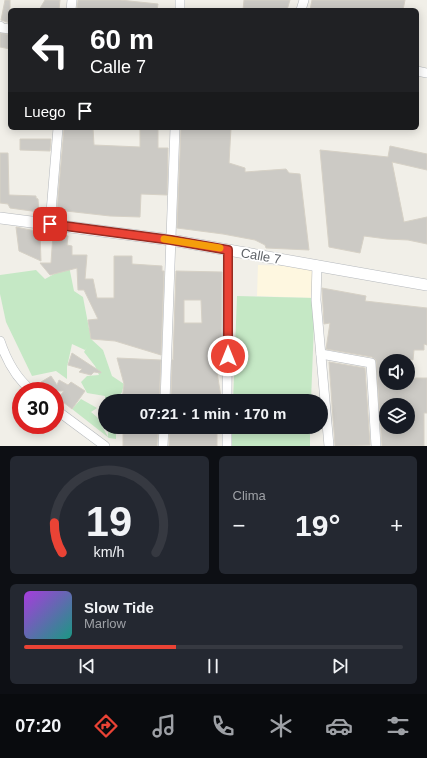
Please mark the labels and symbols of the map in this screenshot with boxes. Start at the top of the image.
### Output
pin [33,207,67,241]
street label: Calle 7 [240,245,282,267]
position arrow [207,335,249,377]
speed limit sign: 30 [12,382,64,434]

